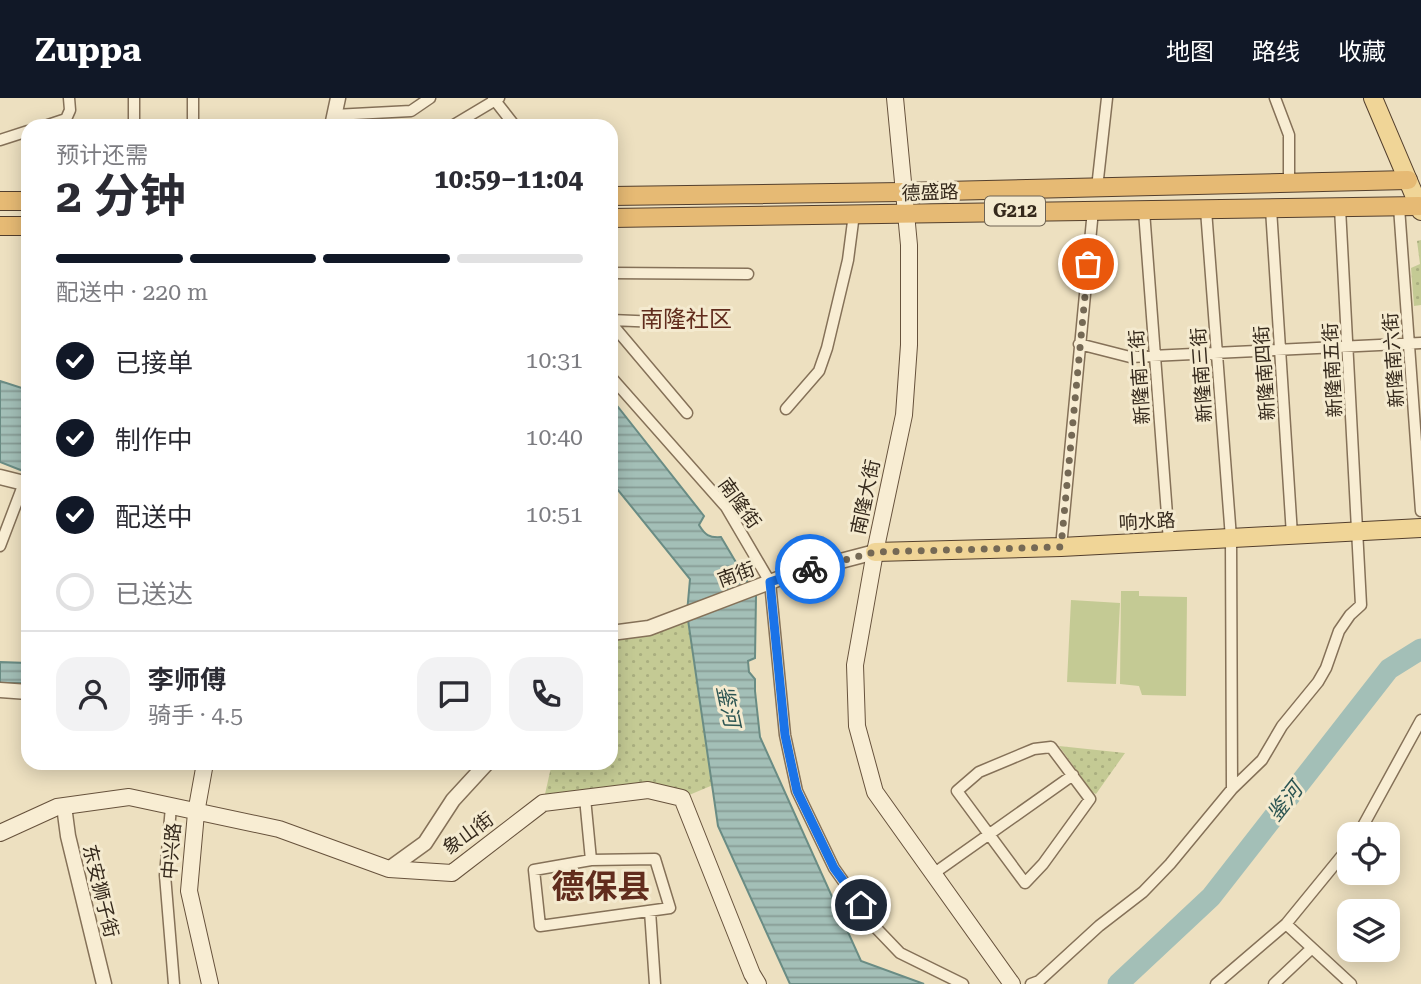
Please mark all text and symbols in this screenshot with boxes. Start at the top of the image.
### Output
text: Zuppa [35,30,141,69]
text: 地图 [1166,38,1214,66]
text: 路线 [1252,38,1300,66]
text: 收藏 [1338,38,1386,66]
text: 预计还需 [56,142,148,169]
text: 10:59–11:04 [434,164,583,194]
text: 2 分钟 [56,169,185,223]
street label: 德盛路 [901,180,959,205]
road number: G212 [985,196,1045,226]
pin [1058,234,1118,294]
icon: bag [1069,245,1107,283]
text: 配送中 · 220 m [56,279,208,306]
district label: 南隆社区 [640,306,732,333]
street label: 新隆南六街 [1379,312,1408,408]
street label: 新隆南五街 [1319,322,1346,418]
street label: 新隆南四街 [1250,325,1279,421]
street label: 新隆南三街 [1187,327,1216,423]
street label: 新隆南二街 [1125,329,1154,425]
icon: check [56,342,94,380]
text: 10:31 [526,347,583,374]
text: 已接单 [115,348,193,378]
icon: check [56,419,94,457]
text: 10:40 [526,424,583,451]
text: 制作中 [115,425,193,455]
street label: 南隆大街 [846,458,885,537]
street label: 南隆街 [714,473,766,533]
icon: check [56,496,94,534]
text: 10:51 [526,501,583,528]
text: 配送中 [115,502,193,532]
street label: 响水路 [1118,509,1176,534]
courier [775,534,845,604]
icon: bike [791,550,829,588]
street label: 南街 [714,557,758,592]
text: 已送达 [115,579,193,609]
button: person [56,657,130,731]
button: chat [417,657,491,731]
button: phone [509,657,583,731]
text: 李师傅 [148,665,226,695]
water label: 鉴河 [712,683,745,733]
text: 骑手 · 4.5 [148,702,243,729]
water label: 鉴河 [1263,775,1310,826]
street label: 象山街 [438,807,498,859]
street label: 中兴路 [158,822,185,880]
map controls [1337,822,1400,962]
button: locate [1337,822,1400,885]
street label: 东安狮子街 [78,842,123,940]
district label: 德保县 [552,867,651,906]
pin [831,875,891,935]
icon: home [842,886,880,924]
button: layers [1337,899,1400,962]

